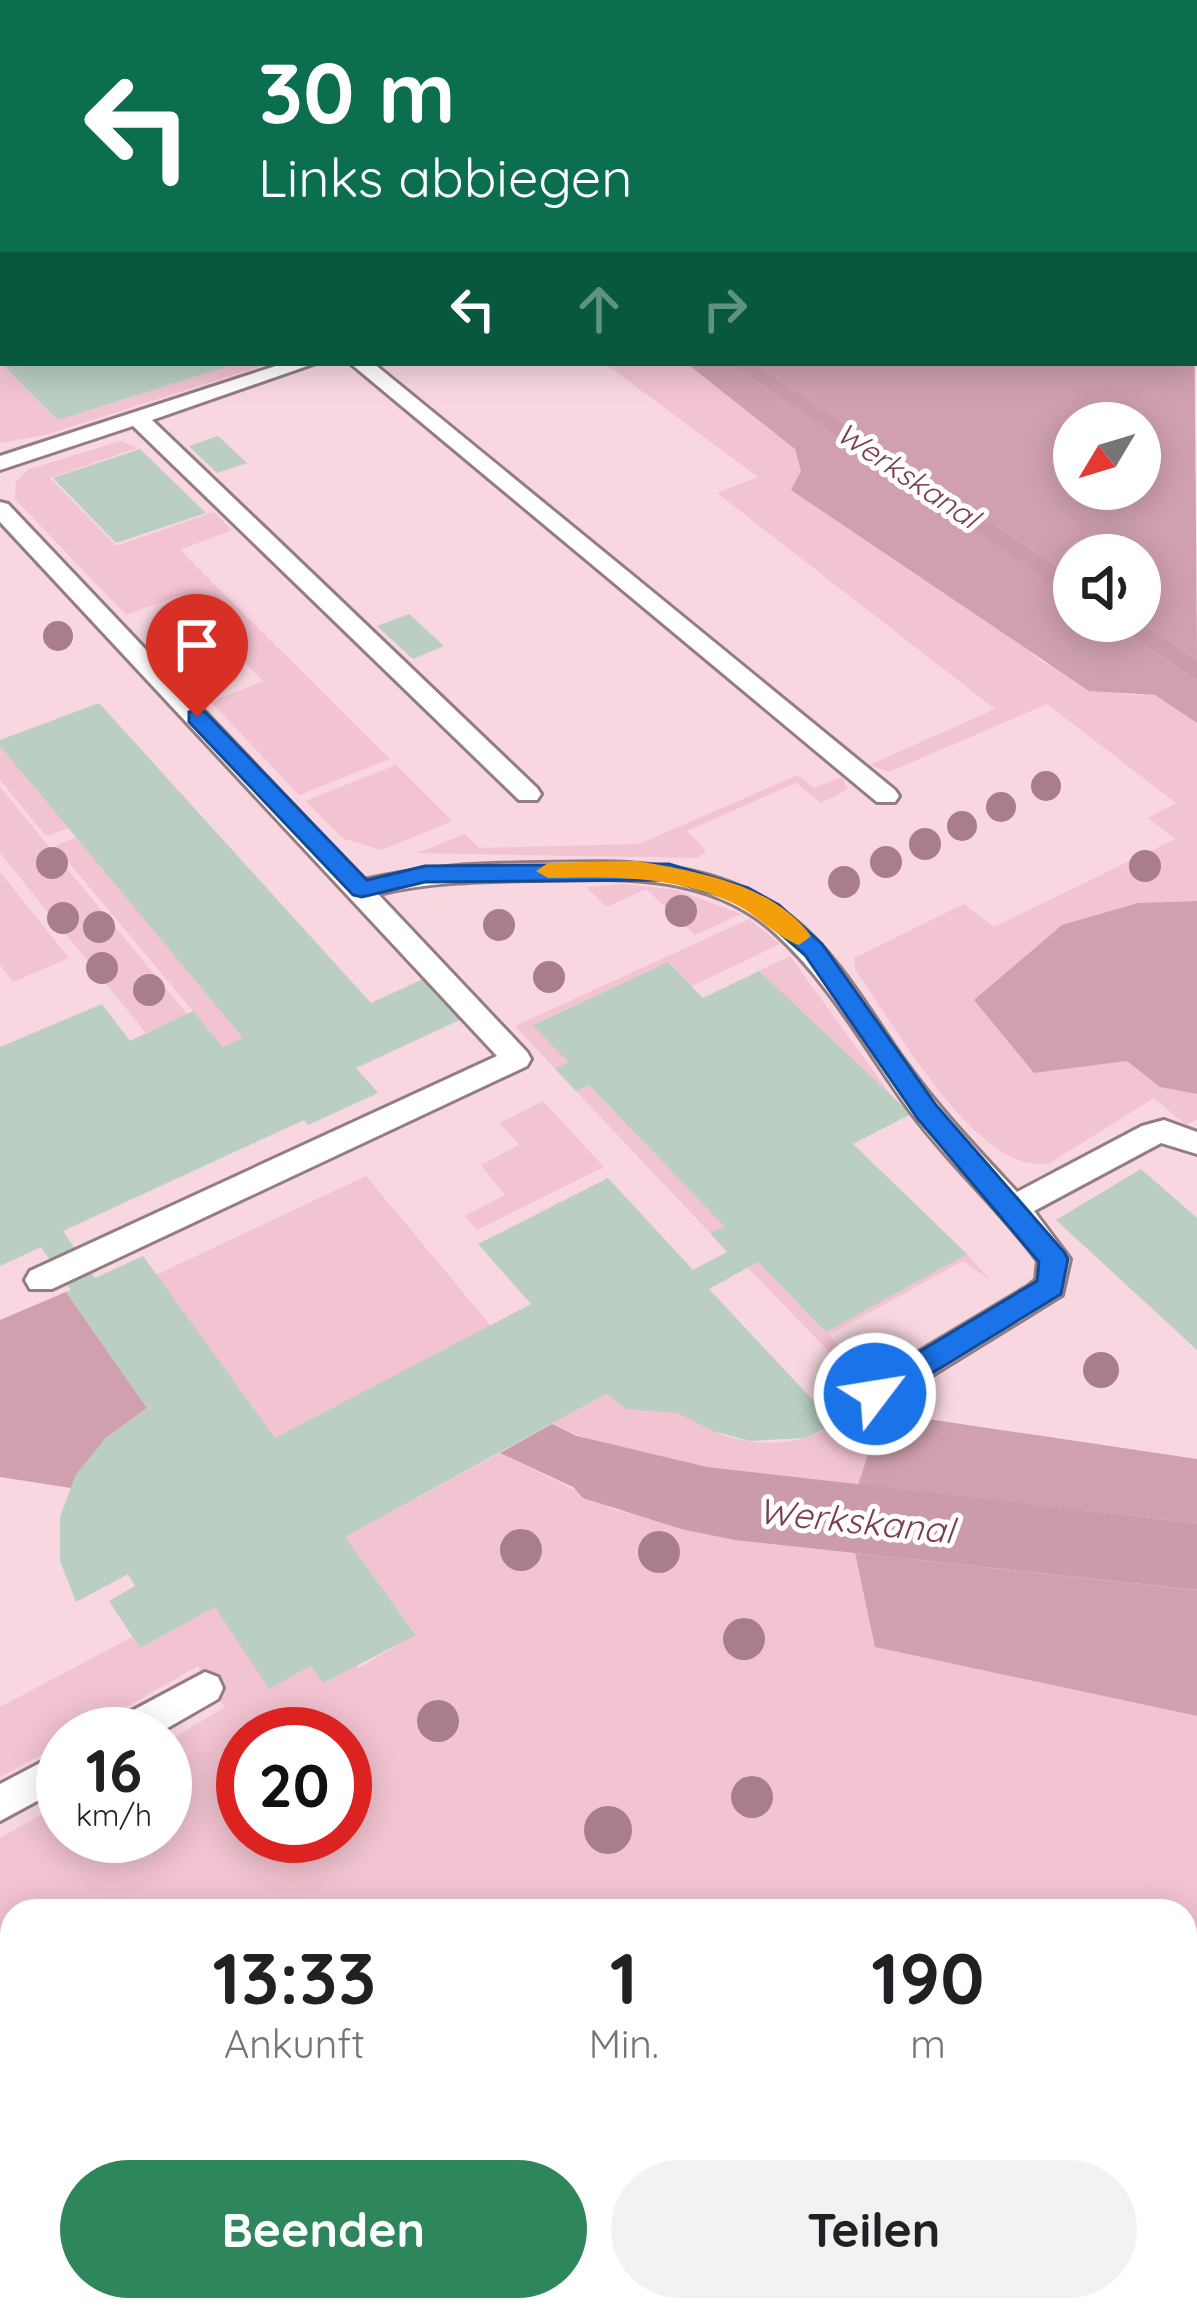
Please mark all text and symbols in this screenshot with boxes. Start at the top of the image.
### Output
text: 30 m [258,39,456,144]
icon: left [60,48,216,204]
text: Links abbiegen [258,143,633,211]
icon: left [440,276,506,342]
icon: ahead [566,276,632,342]
icon: right [692,276,758,342]
north arrow [1053,402,1161,510]
map controls [1053,402,1161,642]
water label: Werkskanal [830,414,989,538]
button: sound [1053,534,1161,642]
pin [146,594,248,717]
icon: arrive [164,612,230,678]
position arrow [812,1331,938,1457]
water label: Werkskanal [756,1487,960,1553]
speed limit sign: 20 [216,1707,372,1863]
text: 16 [86,1732,142,1807]
text: km/h [76,1796,152,1834]
text: 13:33 [213,1932,376,2022]
text: 1 [610,1932,638,2022]
text: 190 [871,1932,984,2022]
text: Ankunft [224,2019,365,2068]
text: Min. [589,2019,659,2068]
text: m [910,2019,946,2068]
button: Beenden [60,2160,587,2298]
button: Teilen [611,2160,1137,2298]

